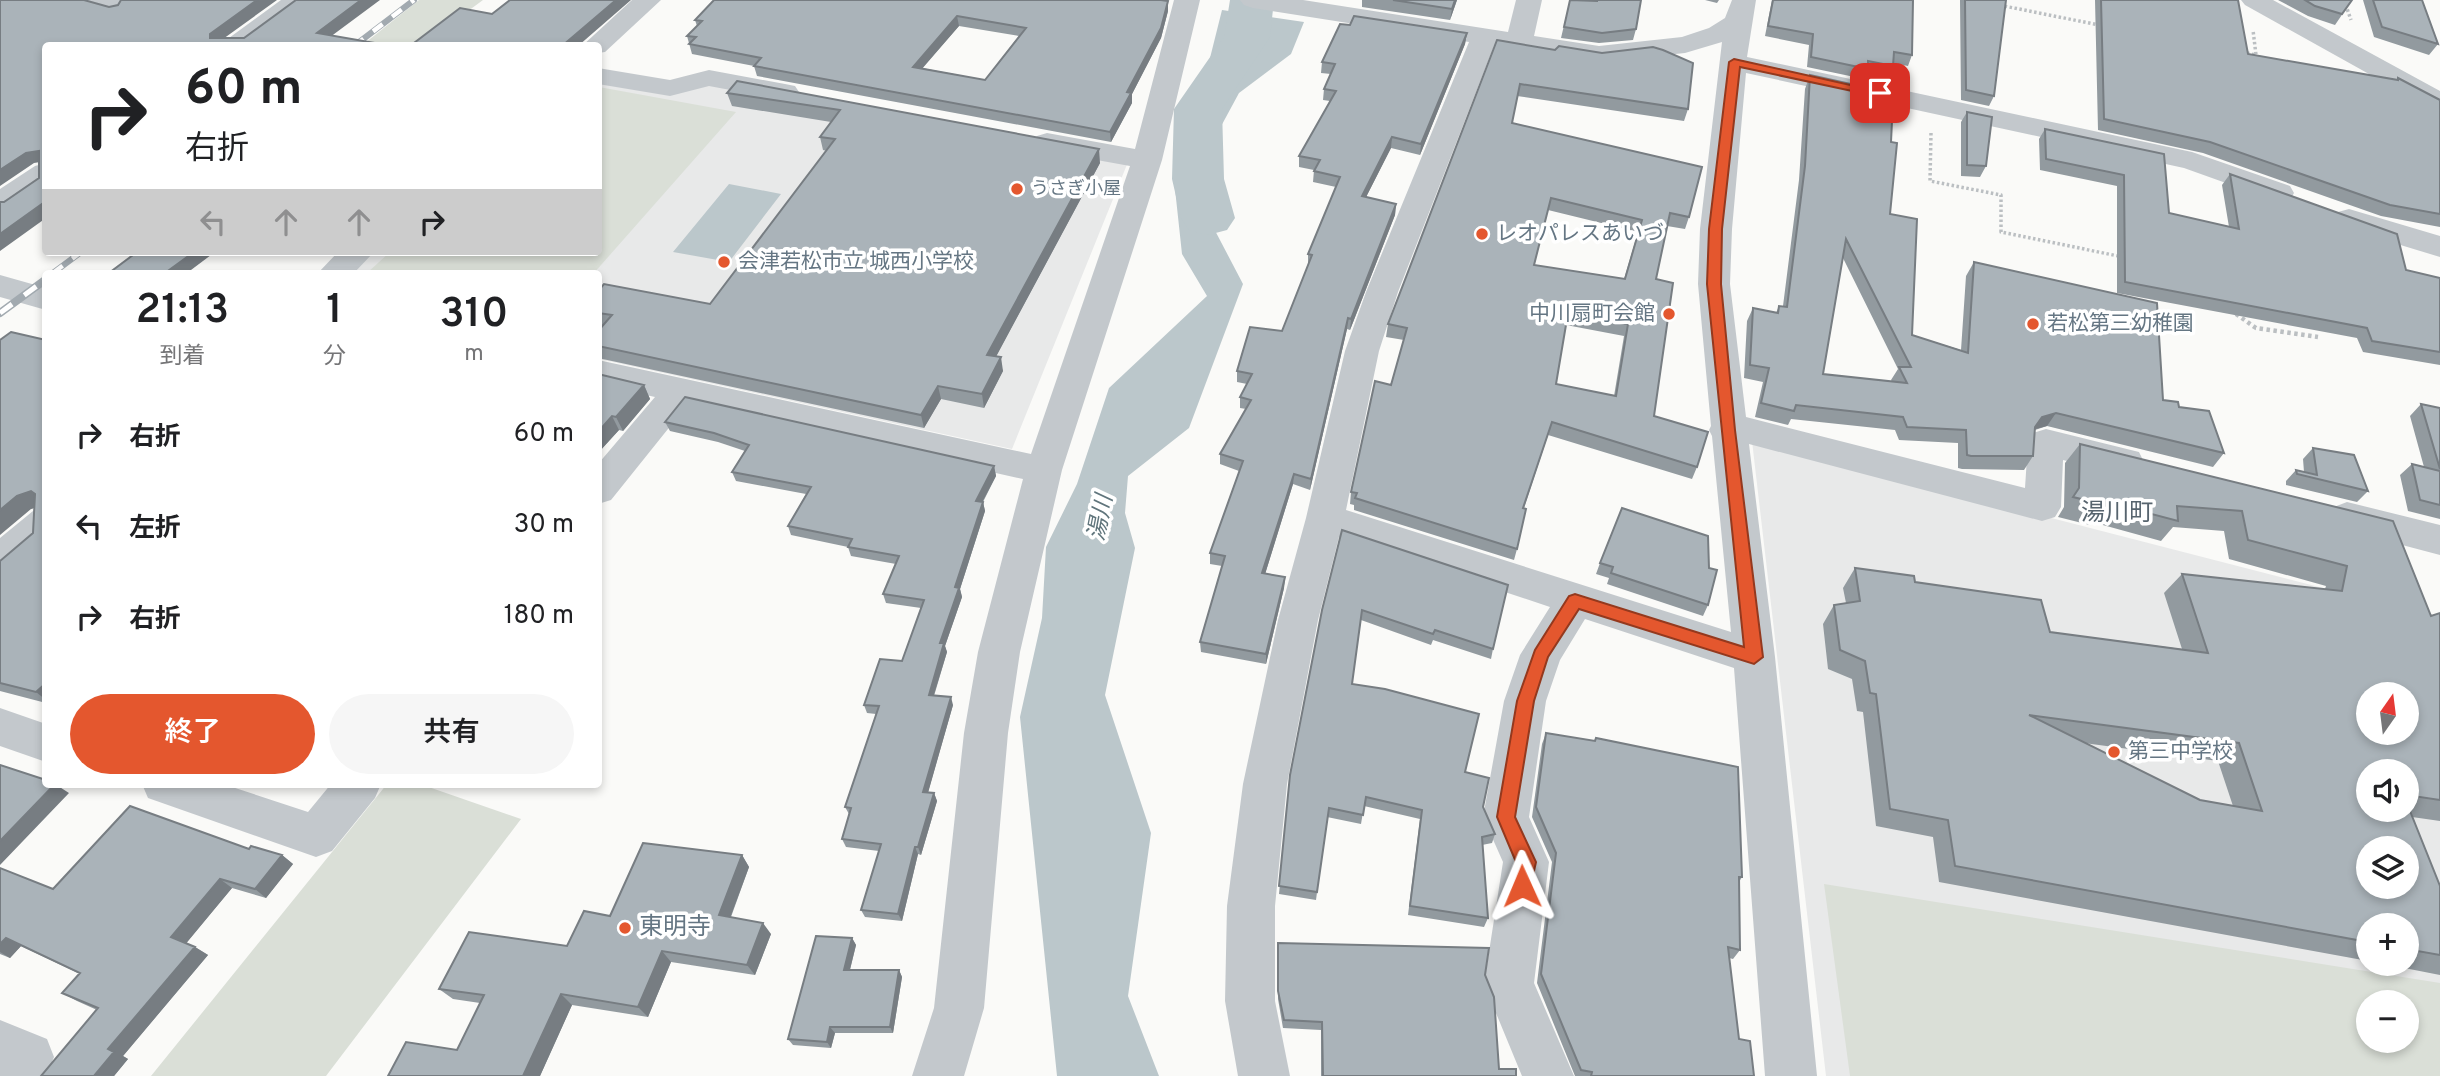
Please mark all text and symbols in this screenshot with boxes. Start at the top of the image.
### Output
text: 60 m [185,60,303,122]
pin [1850,63,1910,123]
icon: right [70,70,161,161]
icon: arrive [1861,74,1899,112]
text: 右折 [185,130,249,170]
place label: うさぎ小屋 [1031,178,1121,201]
marker: うさぎ小屋 [1009,181,1025,197]
icon: left [194,203,232,241]
icon: ahead [267,203,305,241]
icon: ahead [340,203,378,241]
icon: right [413,203,451,241]
place label: レオパレスあいづ [1496,221,1664,248]
marker: レオパレスあいづ [1474,226,1490,242]
place label: 会津若松市立 城西小学校 [738,249,974,276]
marker: 会津若松市立 城西小学校 [716,254,732,270]
text: 21:13 [136,285,229,338]
text: 1 [326,285,343,338]
text: 310 [439,289,508,342]
place label: 中川扇町会館 [1529,301,1655,328]
marker: 中川扇町会館 [1661,306,1677,322]
place label: 若松第三幼稚園 [2047,311,2194,338]
marker: 若松第三幼稚園 [2025,316,2041,332]
text: m [464,340,484,369]
text: 到着 [159,343,205,372]
text: 分 [323,343,346,372]
icon: right [70,416,108,454]
text: 60 m [514,418,574,451]
text: 右折 [129,422,181,455]
water label: 湯川 [1083,490,1121,543]
district label: 湯川町 [2081,499,2153,529]
icon: left [70,507,108,545]
text: 30 m [514,509,574,542]
text: 左折 [129,513,181,546]
icon: right [70,598,108,636]
text: 180 m [504,600,574,633]
text: 右折 [129,604,181,637]
north arrow [2356,682,2418,746]
map controls [2356,682,2419,1053]
button: 終了 [70,694,315,774]
button: 共有 [329,694,574,774]
place label: 第三中学校 [2128,739,2233,766]
marker: 第三中学校 [2106,744,2122,760]
button: sound [2356,759,2419,822]
button: layers [2356,836,2419,899]
position arrow [1485,849,1559,923]
place label: 東明寺 [639,913,711,943]
button: + [2356,913,2419,976]
marker: 東明寺 [617,920,633,936]
button: − [2356,990,2419,1053]

